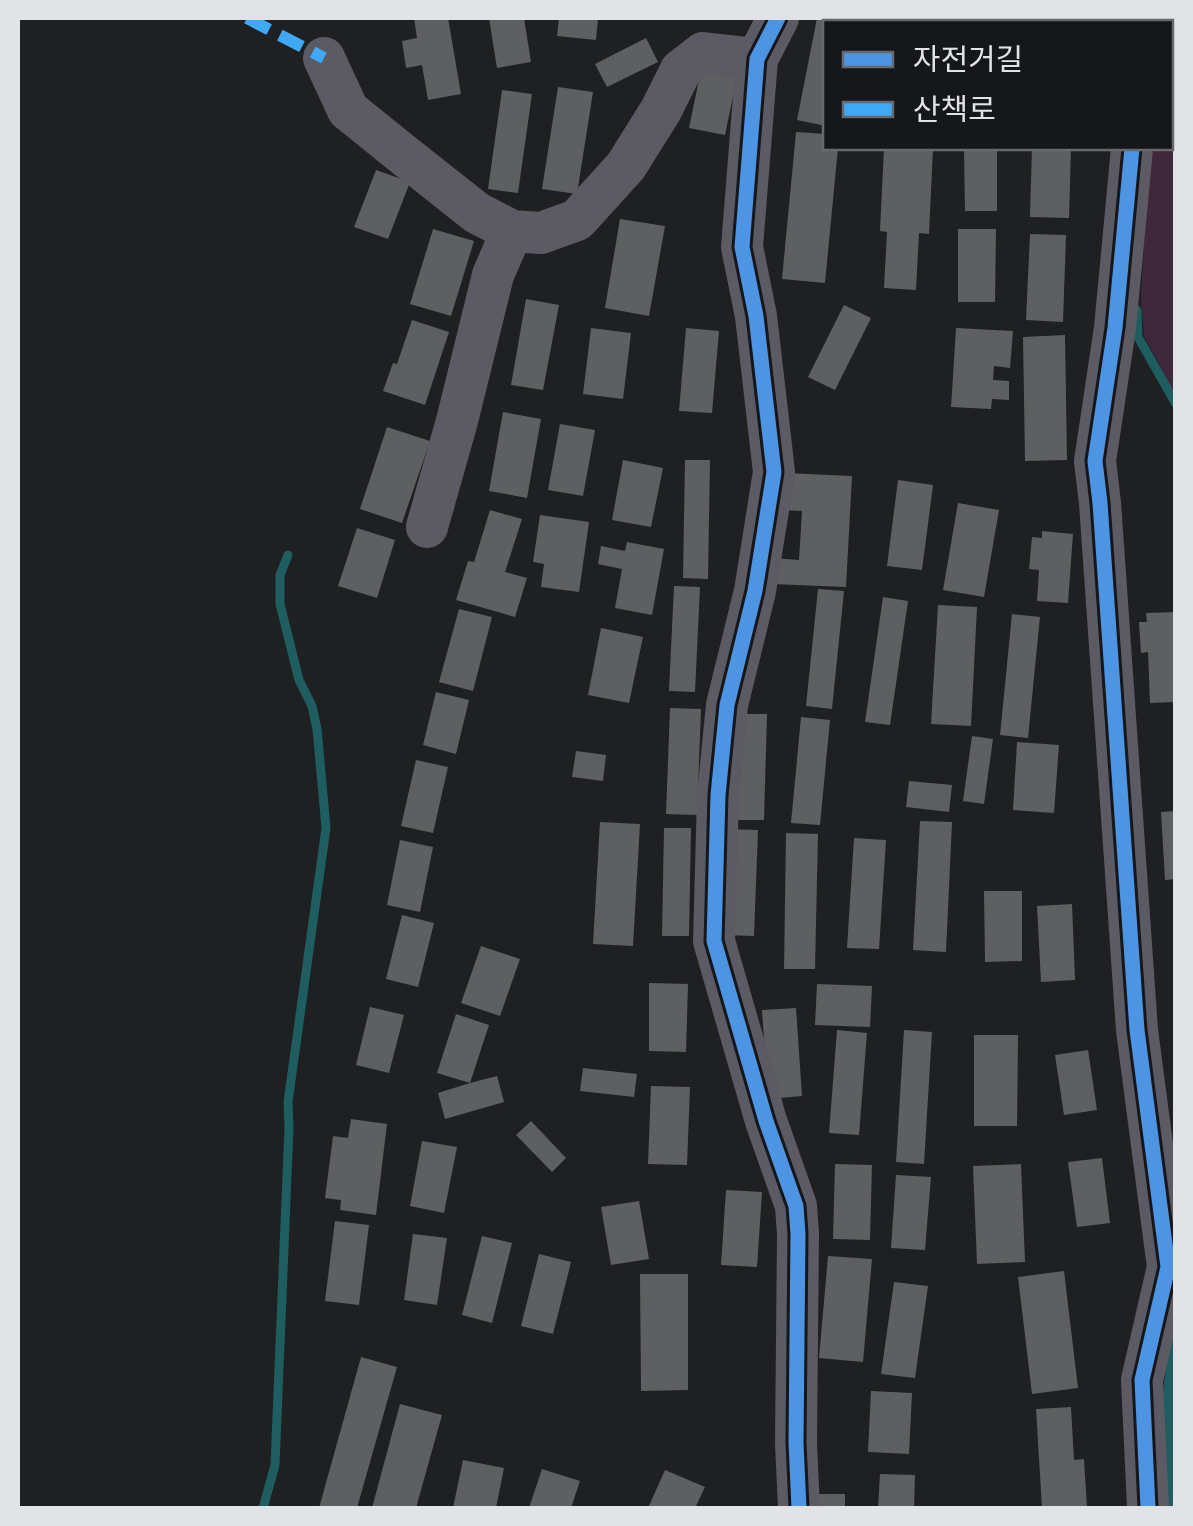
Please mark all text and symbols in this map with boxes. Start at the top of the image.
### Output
legend [823,20,1173,150]
text: 자전거길 [913,38,1023,81]
text: 산책로 [913,88,996,131]

